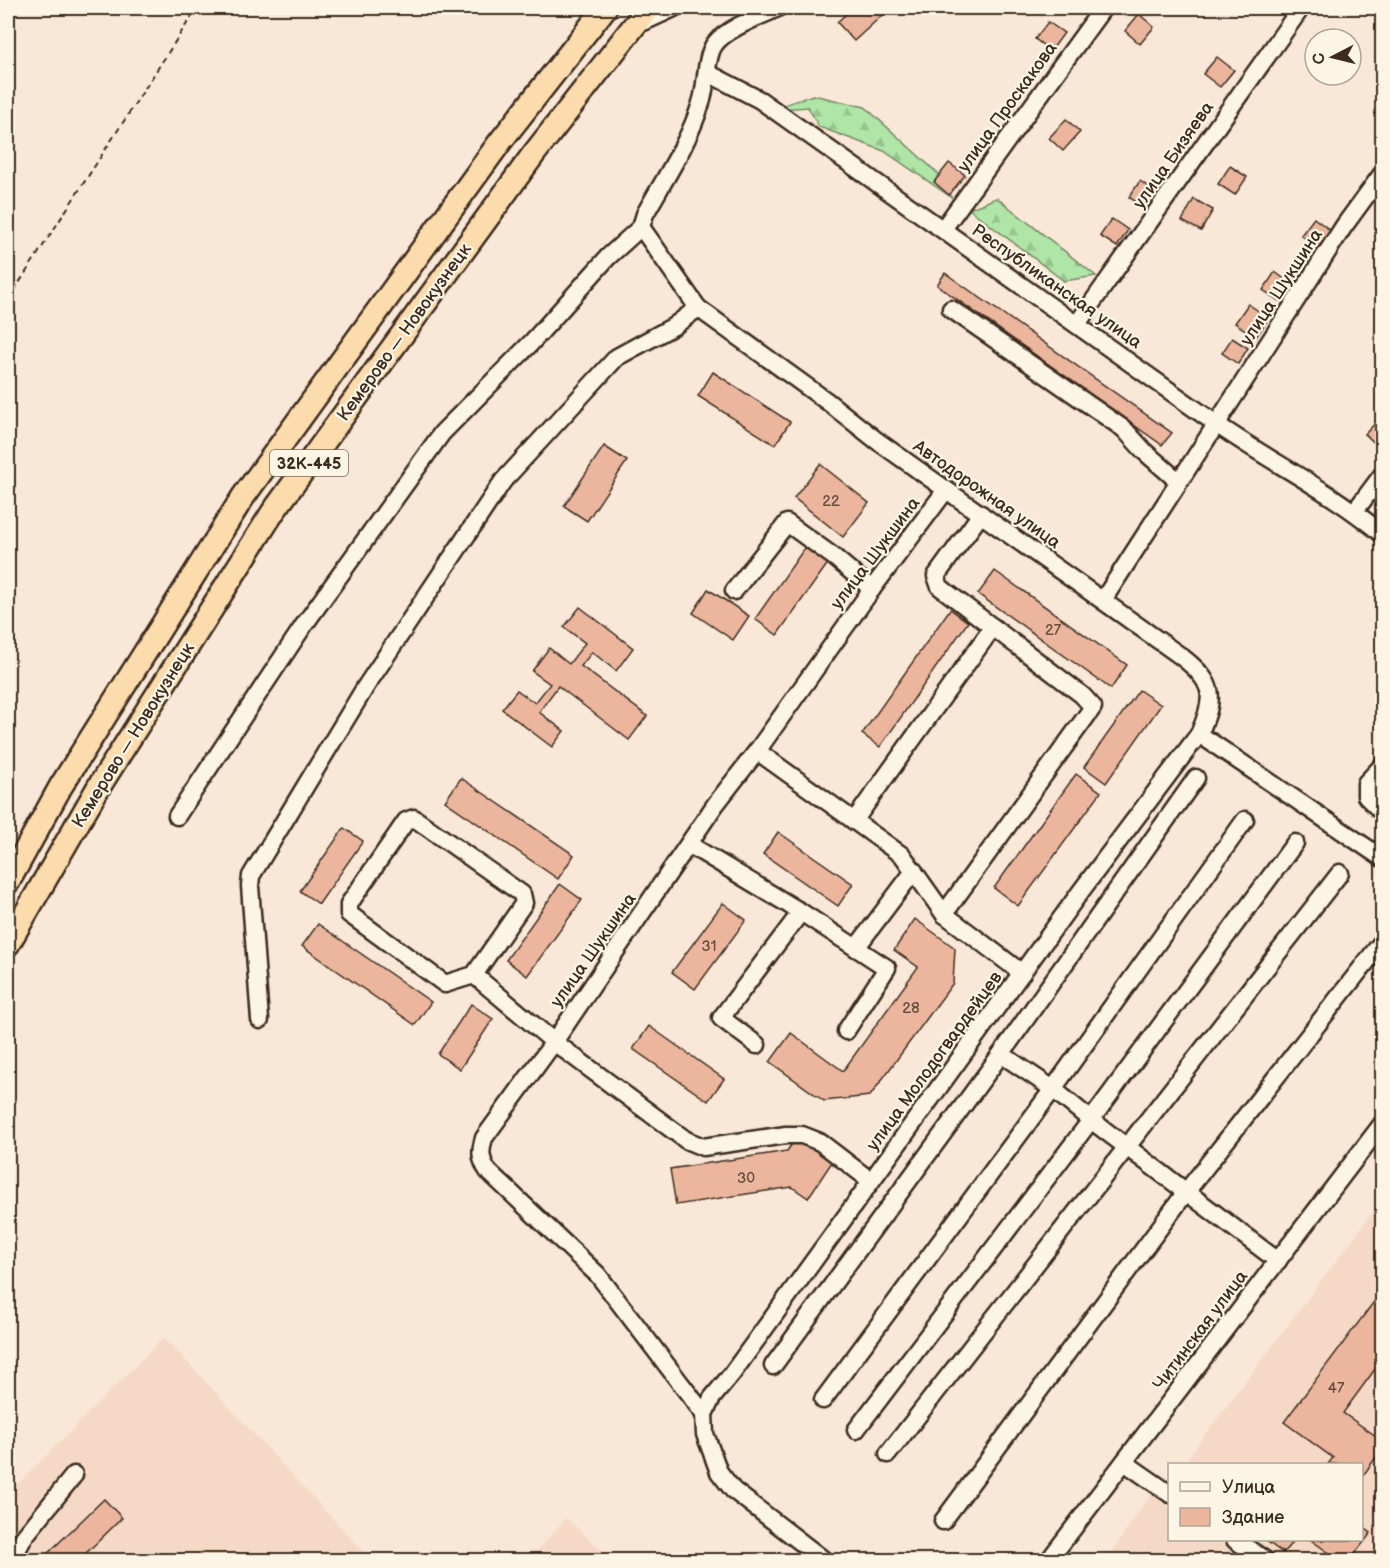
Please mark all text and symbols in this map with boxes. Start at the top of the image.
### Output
north arrow [1303,27,1363,87]
street label: улица Проскакова [953,38,1062,176]
text: С [1309,52,1330,65]
street label: улица Бизяева [1129,97,1218,213]
street label: Республиканская улица [968,220,1146,353]
street label: улица Шукшина [1236,225,1327,349]
street label: Кемерово — Новокузнецк [333,239,476,425]
street label: Автодорожная улица [908,435,1065,553]
road number: 32К-445 [270,450,348,476]
house number: 22 [822,492,840,511]
street label: улица Шукшина [826,493,925,613]
house number: 27 [1045,621,1062,640]
street label: Кемерово — Новокузнецк [68,638,199,832]
street label: улица Шукшина [546,889,641,1011]
house number: 31 [701,937,717,956]
street label: улица Молодогвардейцев [862,967,1007,1155]
house number: 28 [902,999,920,1018]
house number: 30 [737,1169,755,1188]
street label: Читинская улица [1149,1266,1252,1394]
house number: 47 [1328,1379,1345,1398]
legend [1168,1463,1363,1541]
text: Улица [1222,1477,1276,1498]
text: Здание [1222,1507,1284,1528]

